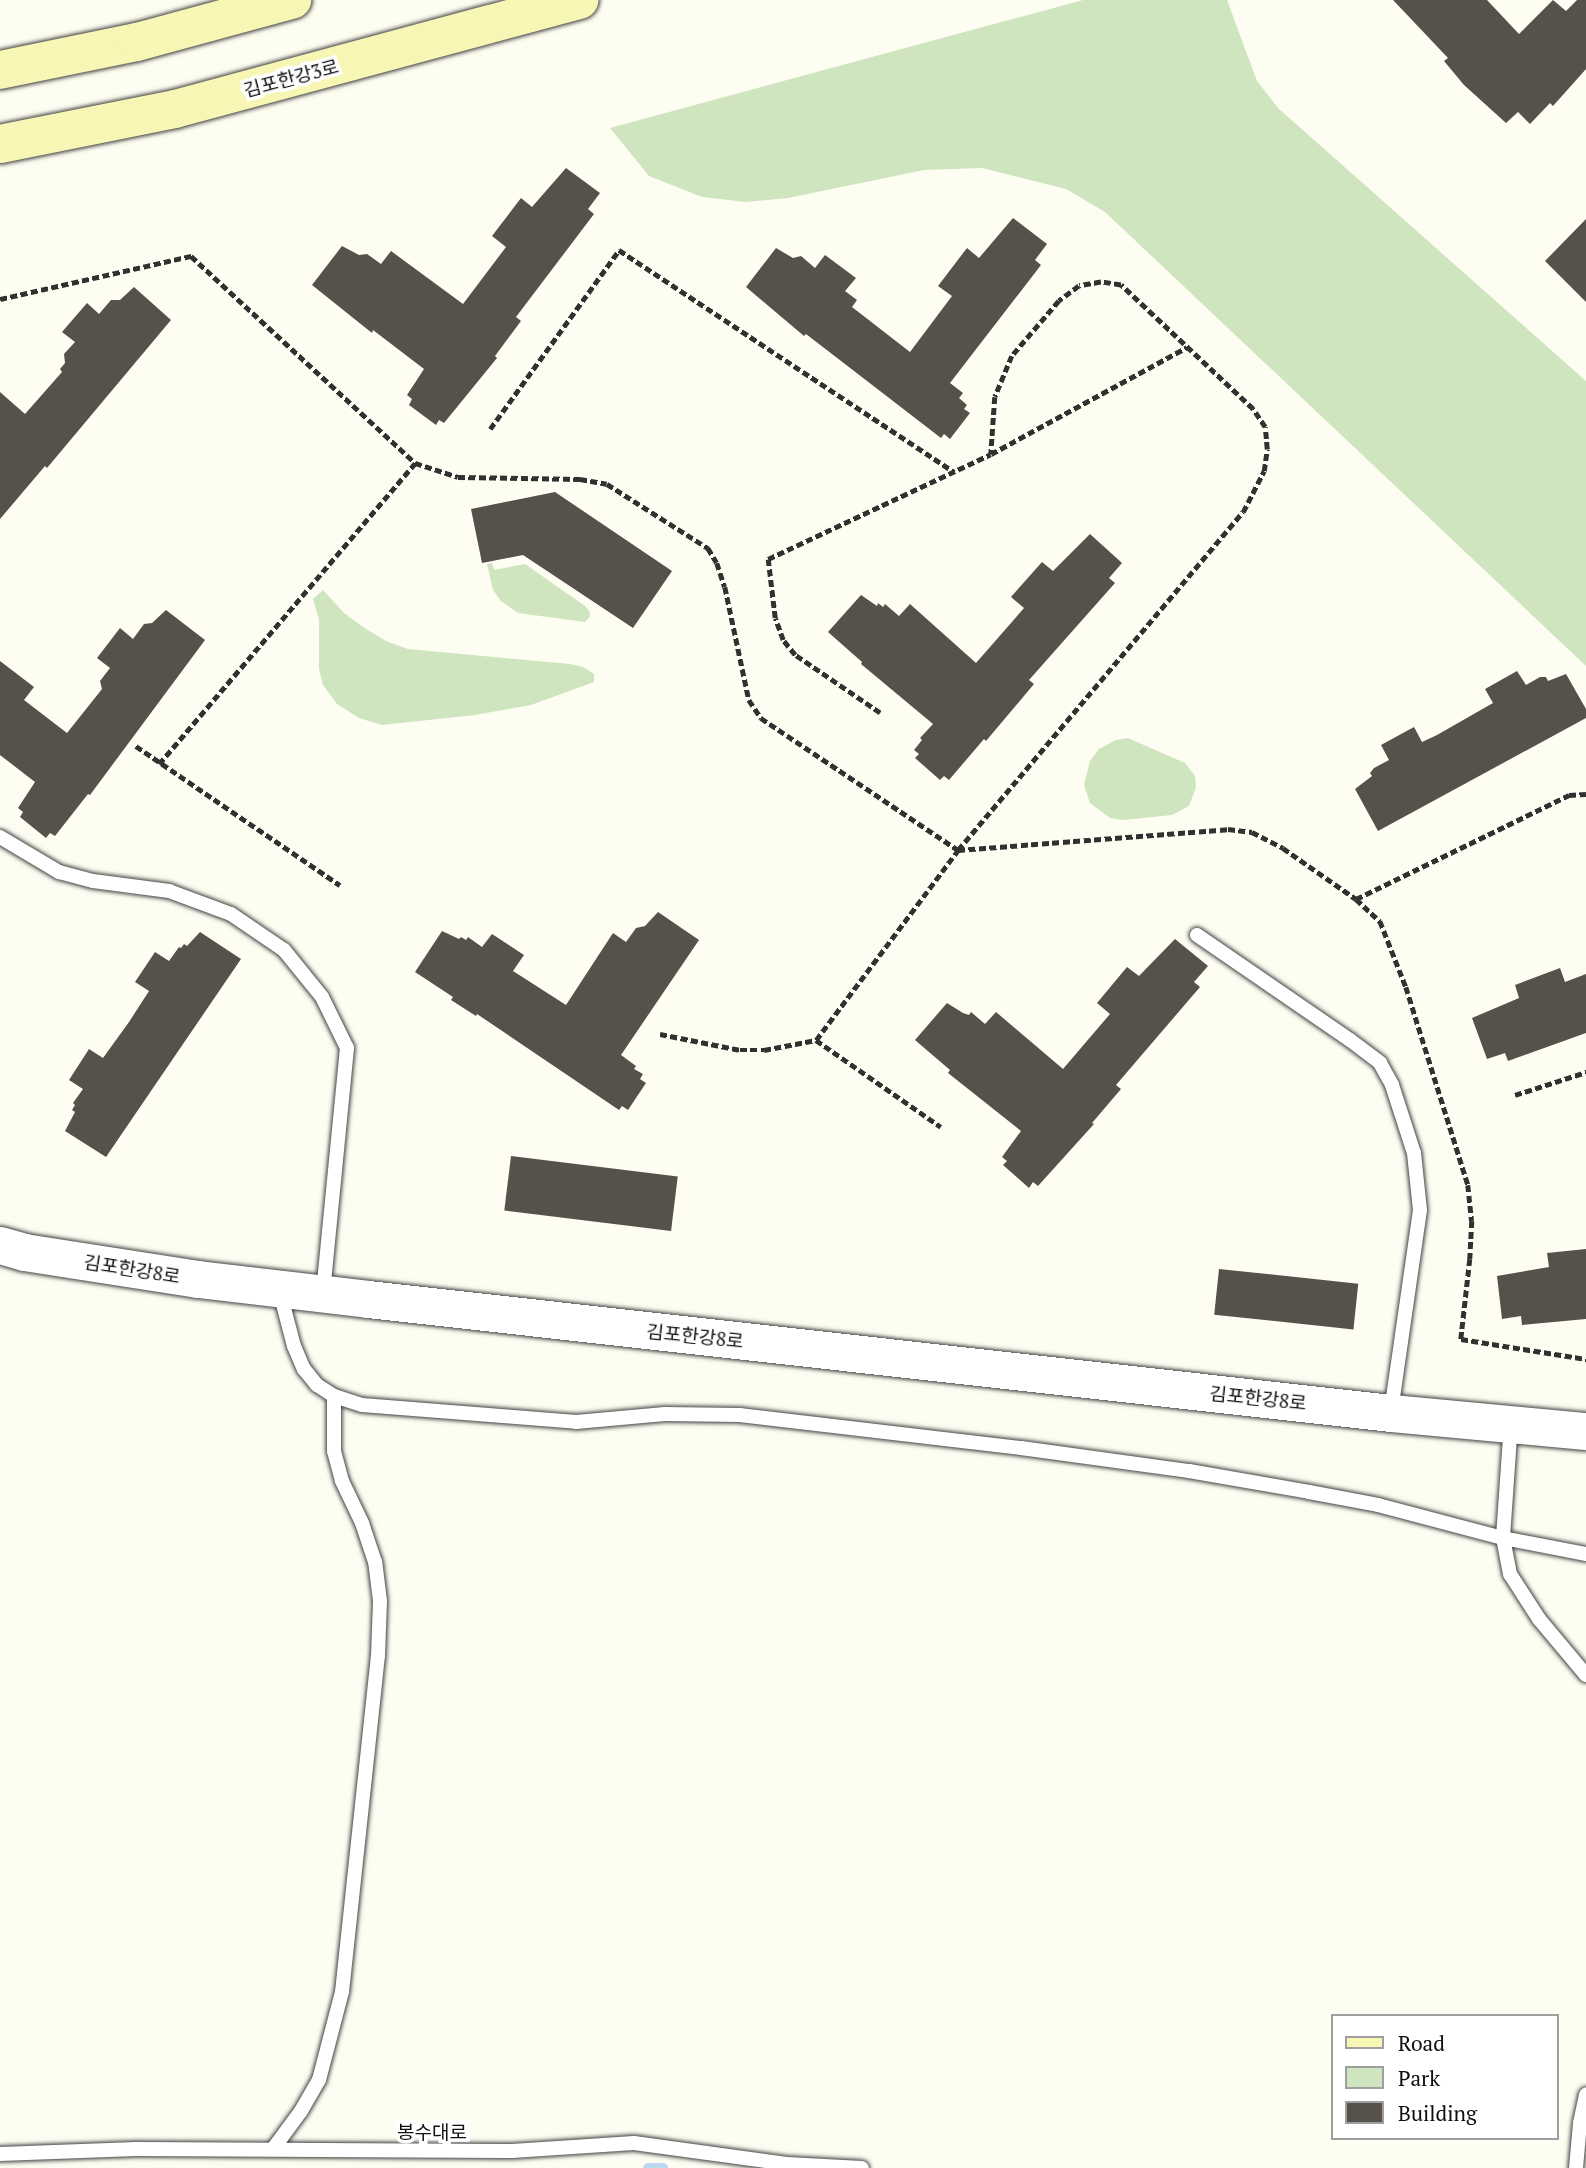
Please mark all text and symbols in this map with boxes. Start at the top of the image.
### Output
street label: 김포한강3로 [241,54,341,102]
street label: 김포한강8로 [82,1250,182,1288]
street label: 김포한강8로 [645,1320,745,1352]
street label: 김포한강8로 [1208,1382,1308,1414]
legend [1330,2014,1558,2140]
text: Road [1398,2029,1445,2057]
text: Park [1398,2064,1440,2092]
text: Building [1398,2099,1477,2127]
street label: 봉수대로 [397,2121,467,2143]

